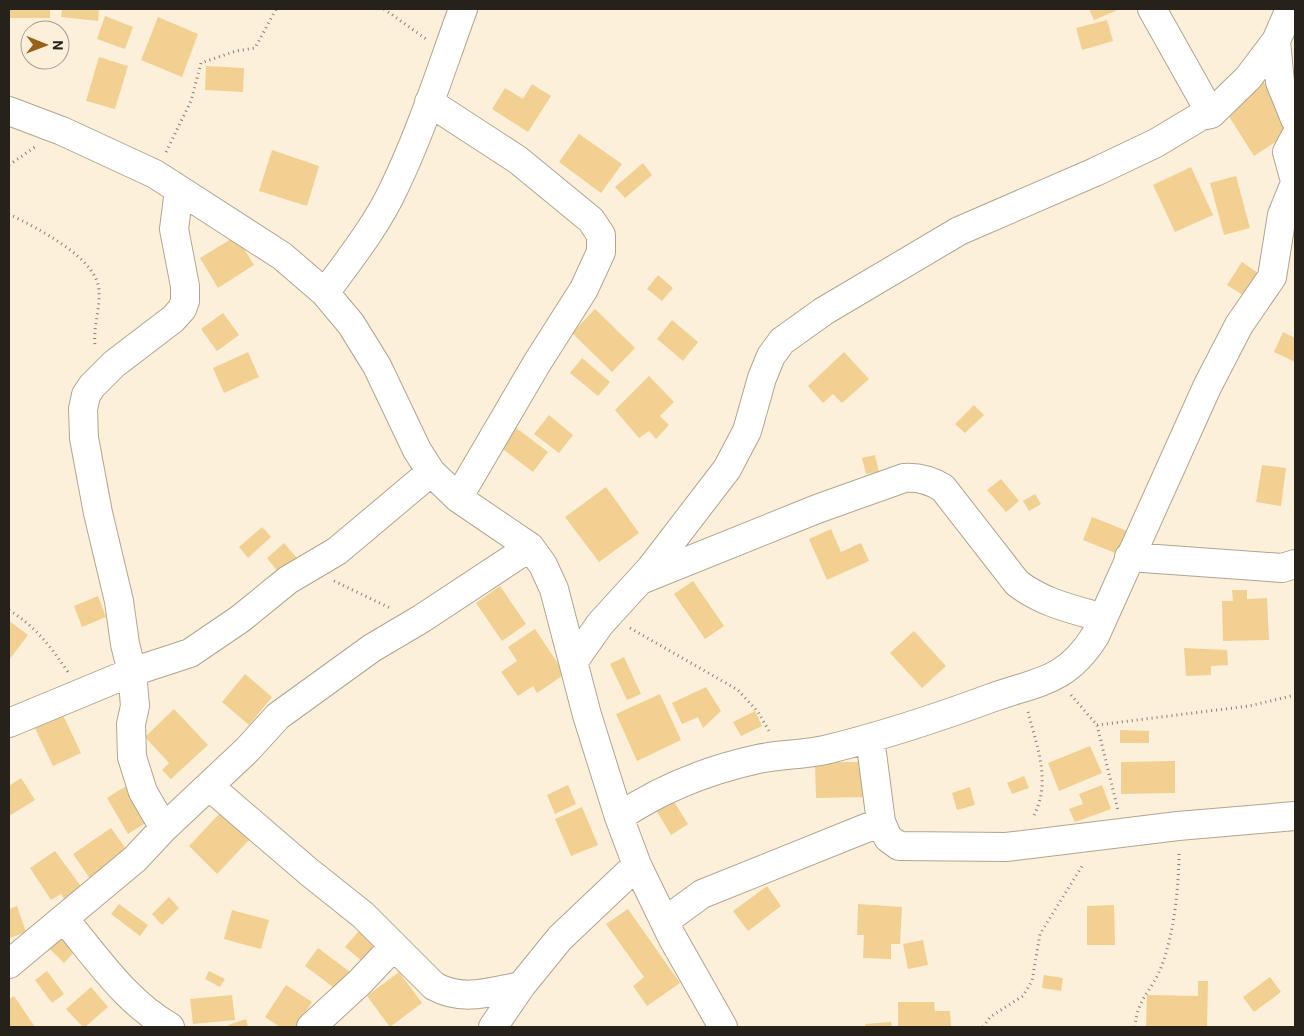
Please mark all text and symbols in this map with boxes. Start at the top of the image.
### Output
north arrow [20,20,70,70]
text: N [50,40,66,50]

